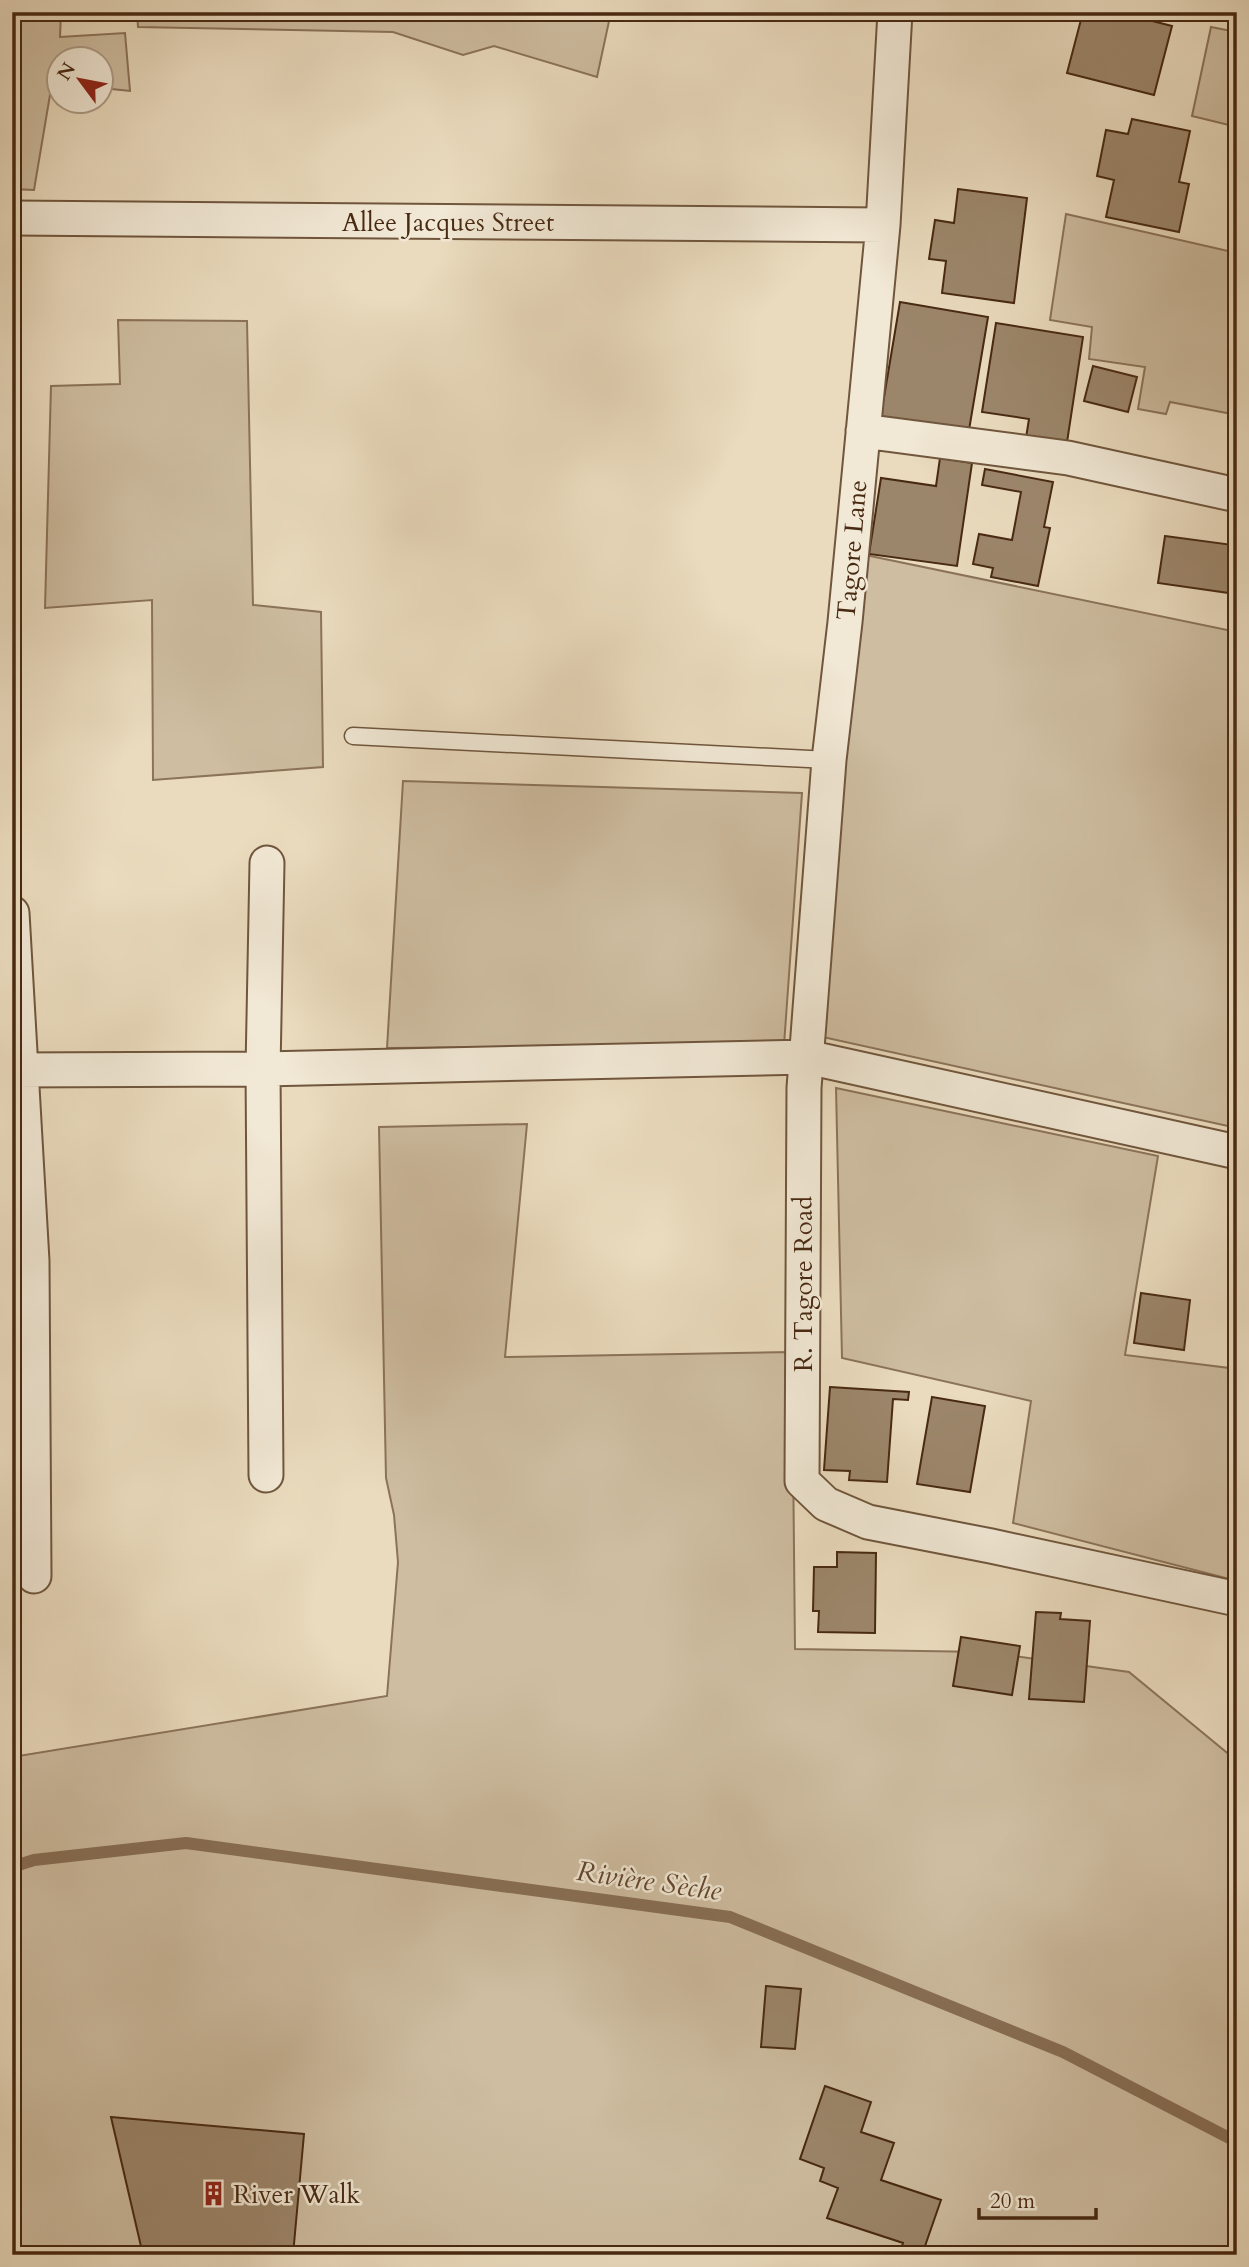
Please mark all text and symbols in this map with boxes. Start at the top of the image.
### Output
north arrow [46,46,116,116]
text: N [51,57,82,85]
street label: Allee Jacques Street [342,205,554,240]
street label: Tagore Lane [828,478,876,622]
street label: R. Tagore Road [786,1196,821,1372]
water label: Rivière Sèche [574,1852,724,1910]
scale bar [979,2176,1097,2220]
place label: River Walk [233,2177,360,2212]
building icon: River Walk [199,2180,227,2208]
text: 20 m [990,2187,1035,2216]

